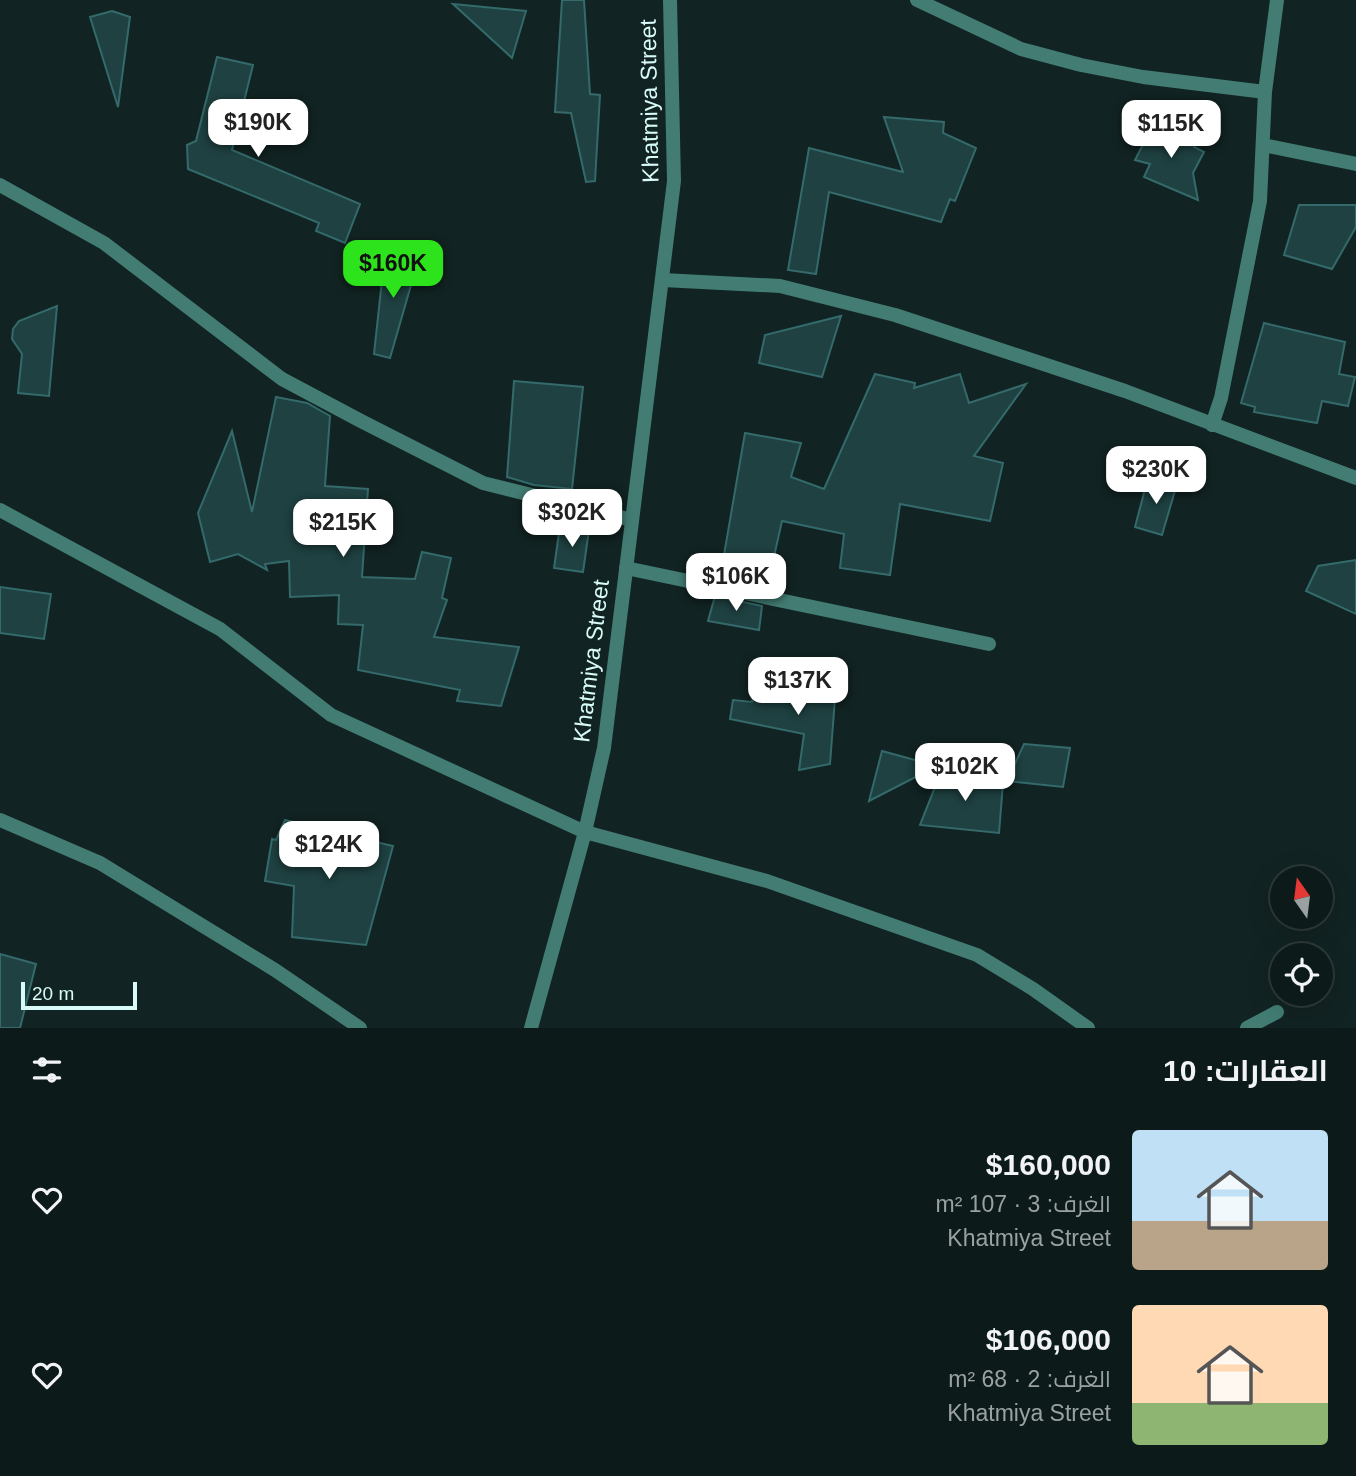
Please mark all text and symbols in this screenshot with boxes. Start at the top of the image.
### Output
street label: Khatmiya Street [635,18,663,183]
pin: $190K [209,100,307,159]
pin: $115K [1122,100,1220,160]
text: $190K [224,109,292,135]
text: $115K [1138,110,1204,136]
pin: $160K [344,240,442,300]
text: $160K [359,250,427,276]
pin: $230K [1107,447,1205,506]
text: $230K [1122,456,1190,482]
pin: $302K [523,490,621,549]
text: $302K [538,499,606,525]
pin: $215K [294,500,392,559]
text: $215K [309,509,377,535]
pin: $106K [687,554,785,613]
text: $106K [702,563,770,589]
street label: Khatmiya Street [568,578,614,744]
pin: $137K [749,658,847,717]
text: $137K [764,667,832,693]
pin: $102K [916,744,1014,803]
text: $102K [931,753,999,779]
pin: $124K [280,822,378,881]
text: $124K [295,831,363,857]
north arrow [1270,866,1334,929]
map controls [1270,866,1333,1006]
button: locate [1270,943,1333,1006]
scale bar [21,979,136,1011]
text: 20 m [32,983,74,1004]
icon: filters [28,1051,66,1089]
text: العقارات: 10 [1163,1054,1328,1087]
text: $160,000 [986,1148,1111,1181]
icon: home [1188,1158,1272,1242]
icon: heart [28,1181,66,1219]
text: الغرف: 3 · 107 m² [936,1191,1111,1217]
text: Khatmiya Street [947,1225,1111,1251]
text: $106,000 [986,1323,1111,1356]
icon: home [1188,1333,1272,1417]
icon: heart [28,1356,66,1394]
text: الغرف: 2 · 68 m² [948,1366,1111,1392]
text: Khatmiya Street [947,1400,1111,1426]

